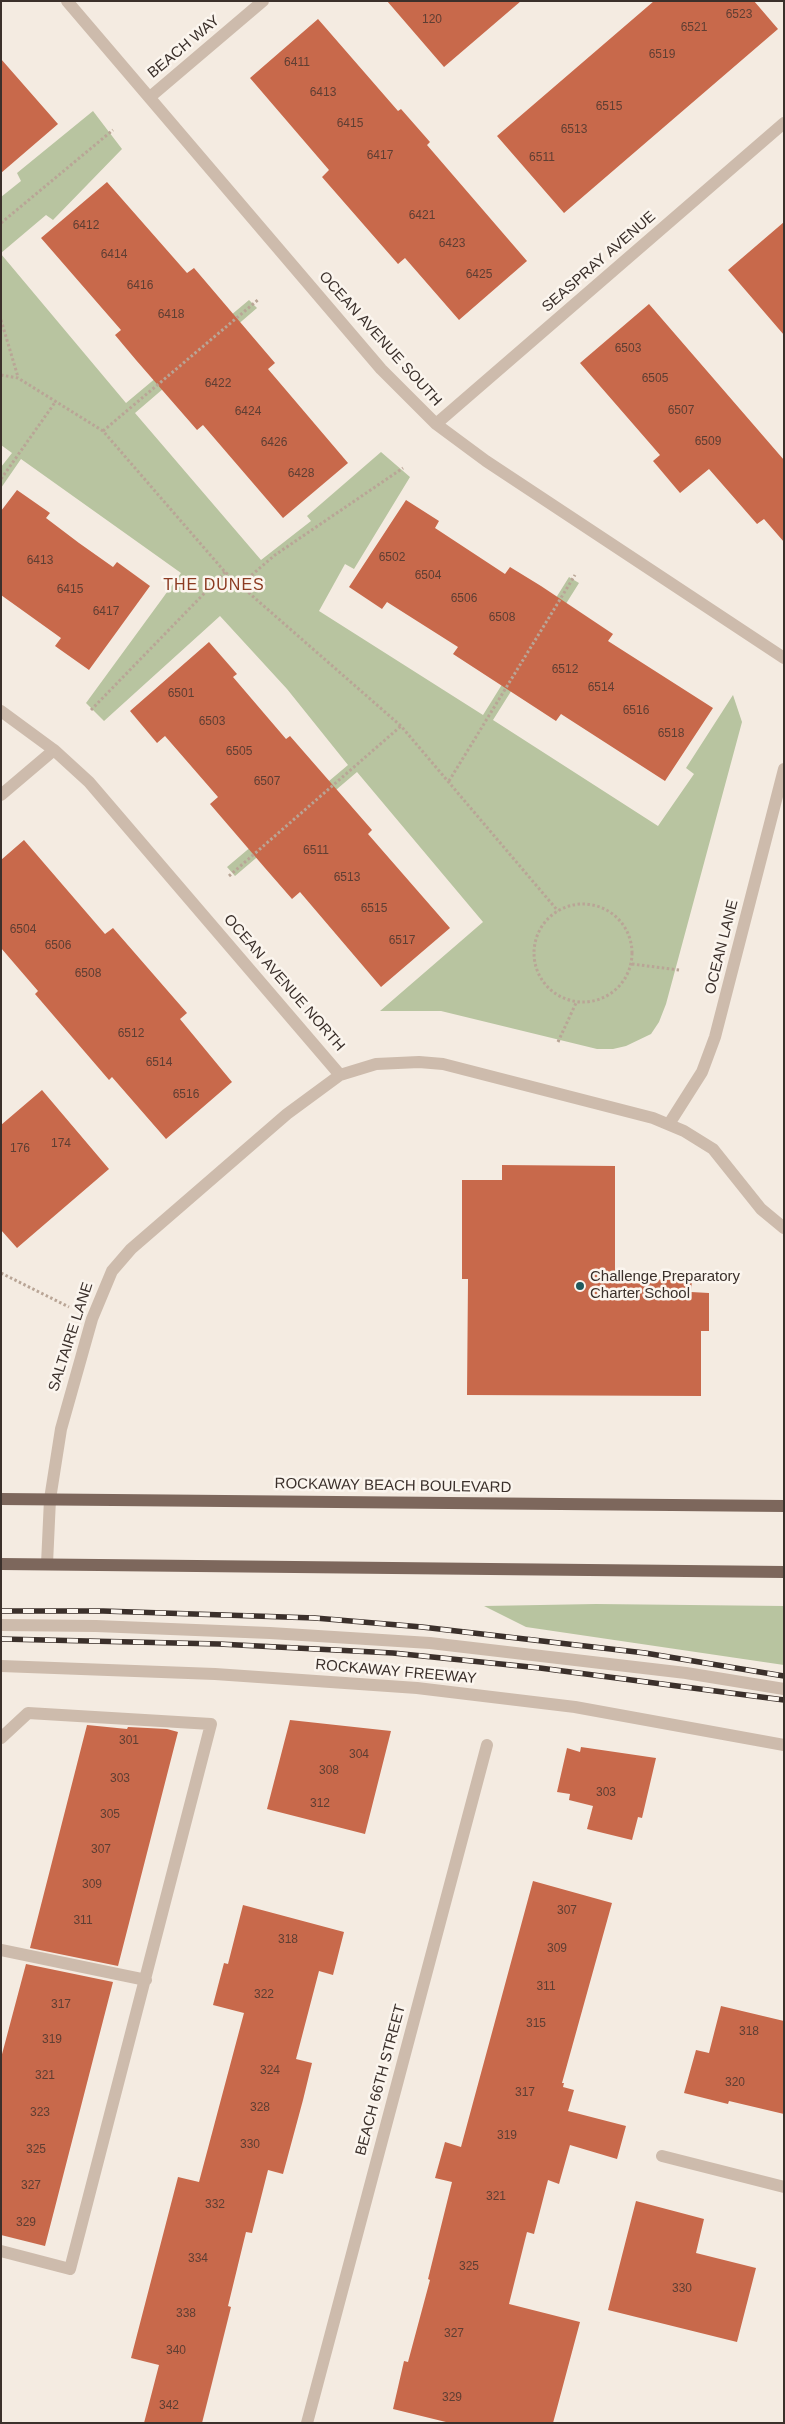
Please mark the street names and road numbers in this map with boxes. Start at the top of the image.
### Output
street label: BEACH WAY [144,12,224,82]
street label: SEASPRAY AVENUE [539,208,659,316]
street label: OCEAN AVENUE SOUTH [315,268,445,410]
street label: OCEAN LANE [702,898,742,996]
street label: OCEAN AVENUE NORTH [220,911,348,1055]
street label: SALTAIRE LANE [45,1280,97,1394]
street label: ROCKAWAY BEACH BOULEVARD [275,1475,511,1497]
street label: ROCKAWAY FREEWAY [315,1656,477,1688]
street label: BEACH 66TH STREET [352,2002,410,2158]

